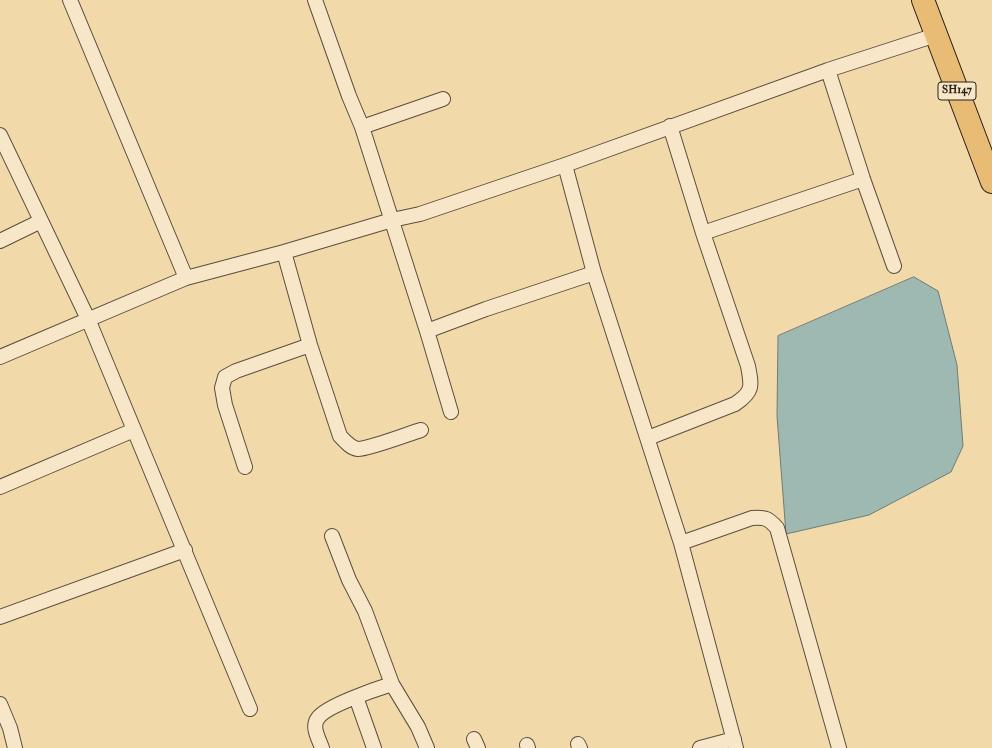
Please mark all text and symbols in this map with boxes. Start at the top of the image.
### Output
road number: SH147 [938,82,976,100]

